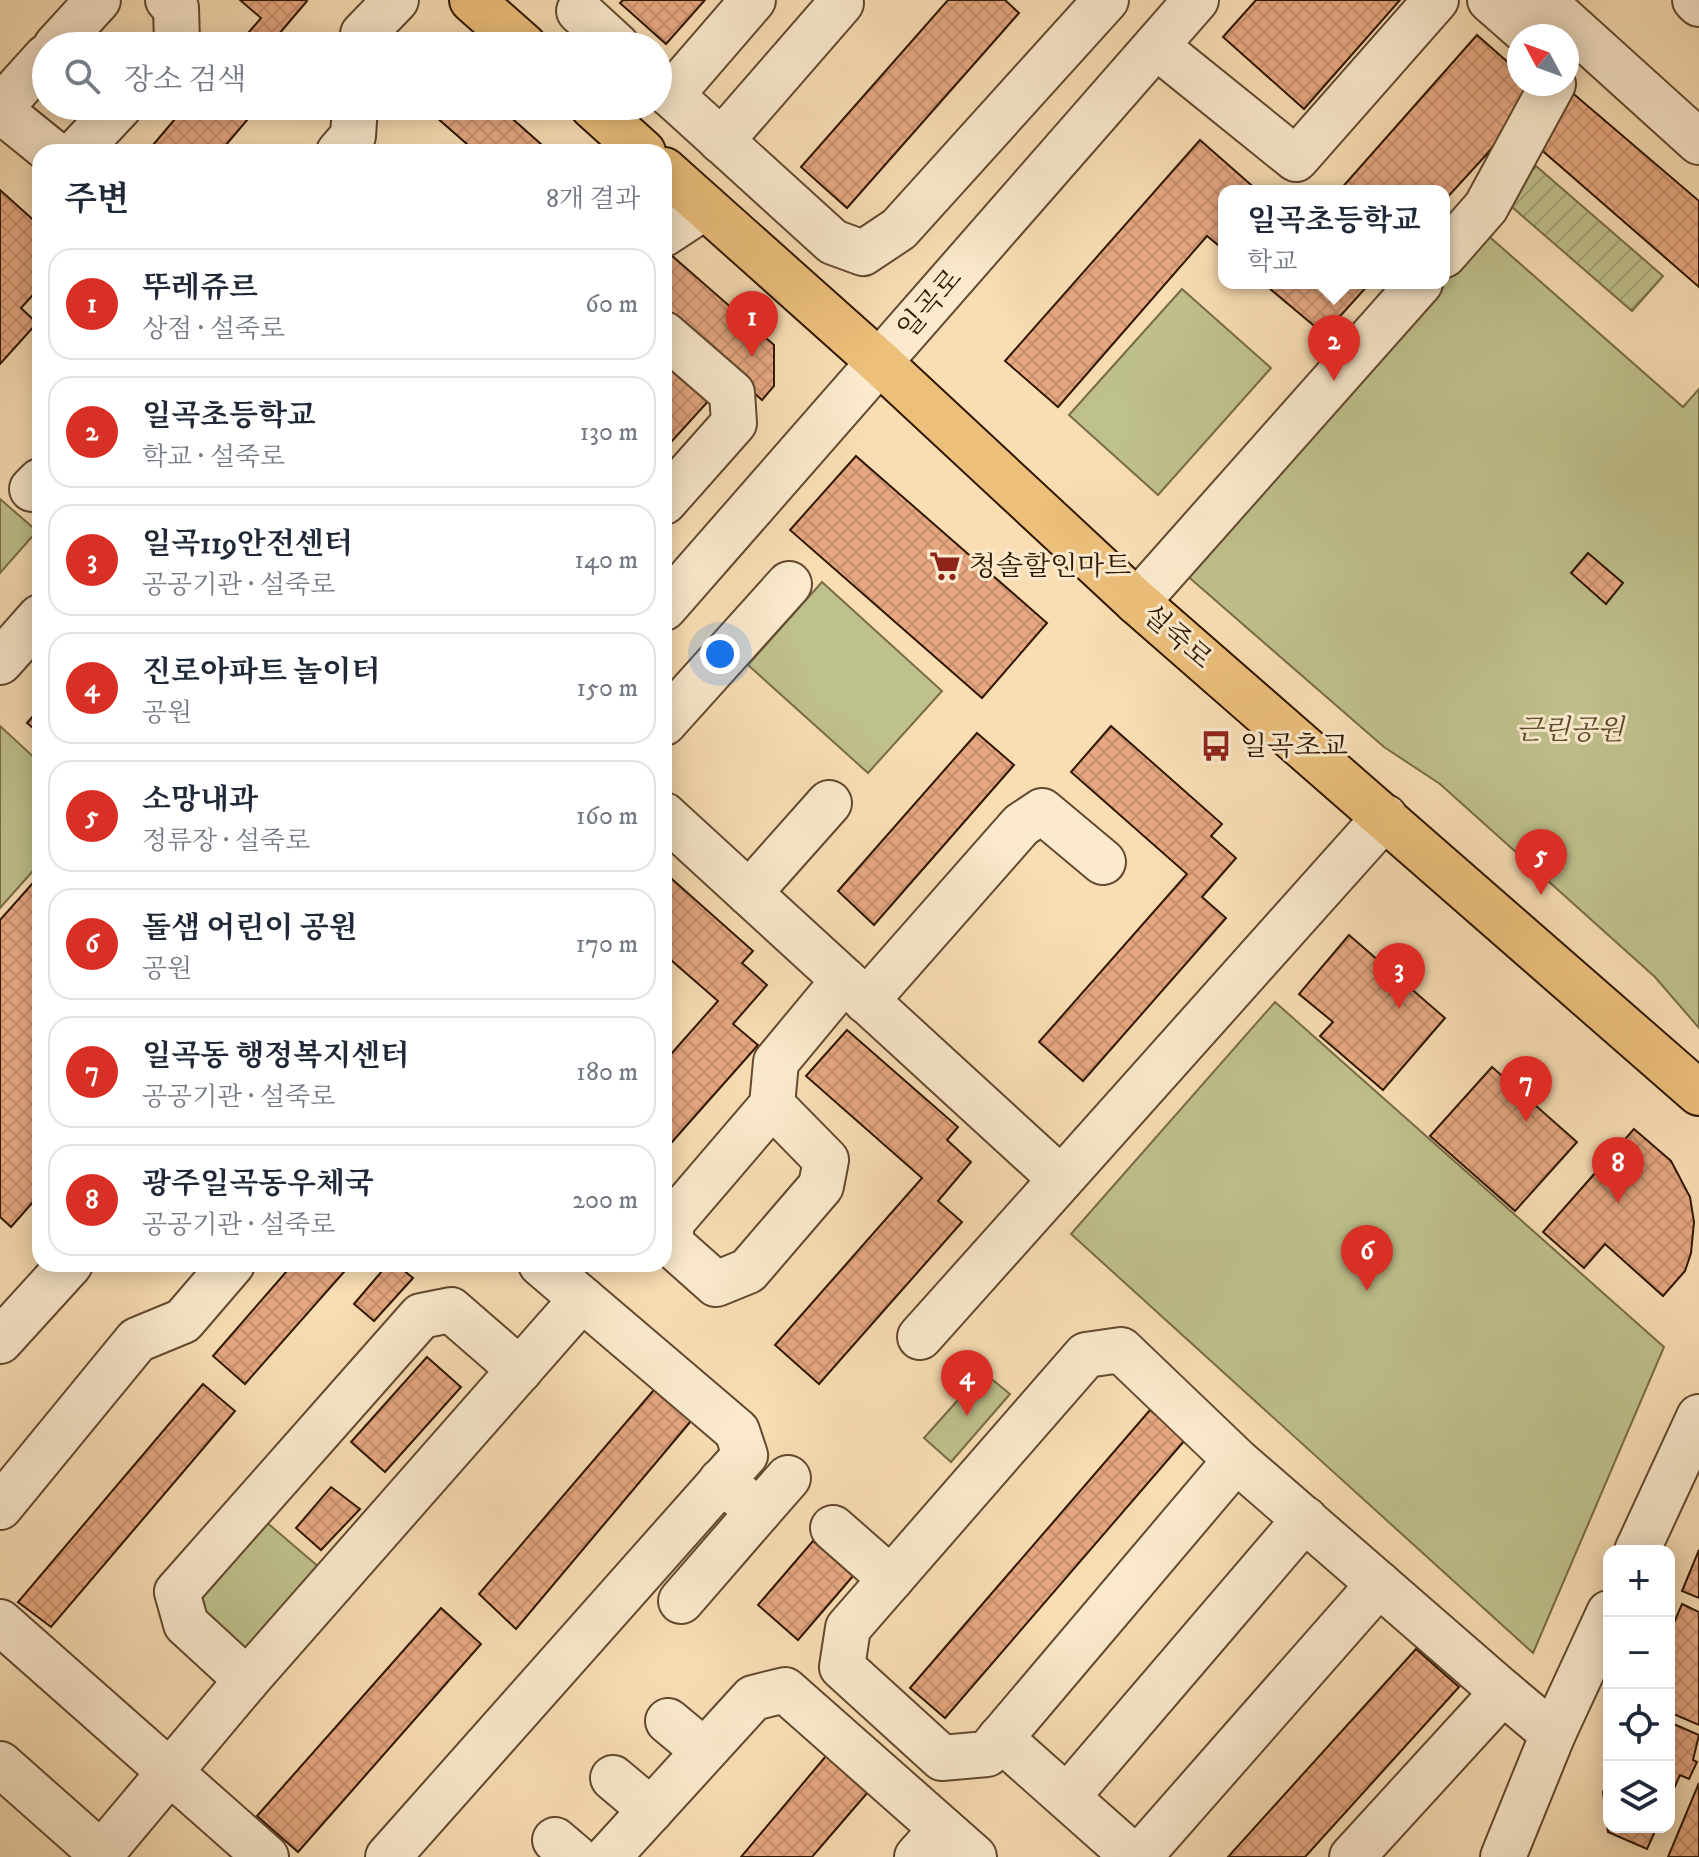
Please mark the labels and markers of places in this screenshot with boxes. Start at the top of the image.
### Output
pin: 1 [726,291,778,357]
pin: 2 [1308,315,1360,381]
supermarket icon: 청솔할인마트 [928,549,962,583]
place label: 청솔할인마트 [969,549,1131,584]
bus stop icon: 일곡초교 [1199,729,1233,763]
place label: 일곡초교 [1240,729,1348,764]
pin: 5 [1515,829,1567,895]
pin: 3 [1373,943,1425,1009]
pin: 7 [1500,1056,1552,1122]
pin: 8 [1592,1137,1644,1203]
pin: 6 [1341,1225,1393,1291]
pin: 4 [941,1350,993,1416]

